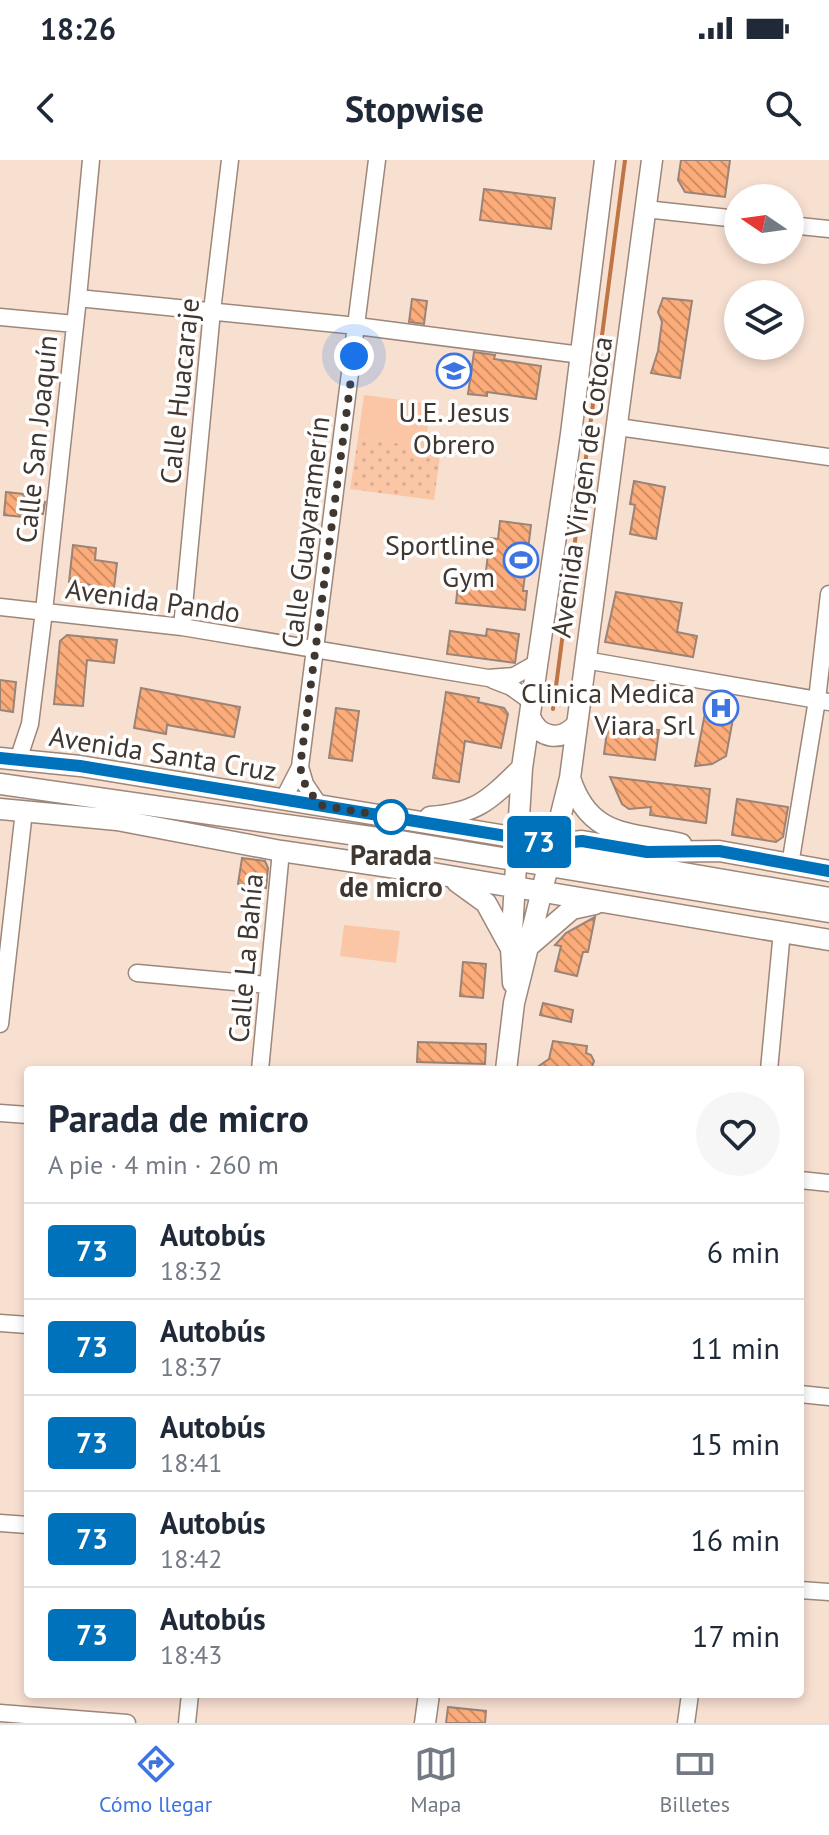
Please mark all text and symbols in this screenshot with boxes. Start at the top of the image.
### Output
text: 18:26 [40,9,116,48]
text: Stopwise [345,85,484,132]
icon: back [24,86,68,130]
icon: search [761,86,805,130]
north arrow [724,184,804,264]
map controls [724,184,804,360]
button: layers [724,280,804,360]
street label: Calle Huacaraje [151,296,207,486]
street label: Calle San Joaquín [7,333,65,545]
street label: Avenida Virgen de Cotoca [542,334,620,640]
your location [334,336,374,376]
school or university icon: U.E. Jesus Obrero [435,352,473,390]
place label: U.E. Jesus Obrero [398,393,510,462]
street label: Calle Guayaramerín [272,414,338,650]
place label: Sportline Gym [385,526,495,595]
sports icon: Sportline Gym [502,541,540,579]
street label: Avenida Pando [63,569,243,631]
place label: Clinica Medica Viara Srl [521,674,695,743]
hospital icon: Clinica Medica Viara Srl [702,689,740,727]
street label: Avenida Santa Cruz [47,717,279,789]
marker: Parada de micro [374,800,408,834]
line badge: 73 [503,816,575,868]
text: 73 [523,823,555,860]
place label: Parada de micro [339,836,443,905]
street label: Calle La Bahía [219,872,271,1044]
button: heart [696,1092,780,1176]
text: Parada de micro [48,1093,309,1142]
text: A pie · 4 min · 260 m [48,1148,279,1181]
text: Autobús [160,1215,266,1254]
text: 73 [76,1232,108,1269]
text: 6 min [707,1232,780,1271]
text: 18:32 [160,1254,222,1287]
text: Autobús [160,1311,266,1350]
text: 73 [76,1328,108,1365]
text: 11 min [690,1328,780,1367]
text: 18:37 [160,1350,222,1383]
text: Autobús [160,1407,266,1446]
text: 73 [76,1424,108,1461]
text: 15 min [690,1424,780,1463]
text: 18:41 [160,1446,222,1479]
text: Autobús [160,1503,266,1542]
text: 73 [76,1520,108,1557]
text: 16 min [690,1520,780,1559]
text: 18:42 [160,1542,222,1575]
text: Autobús [160,1599,266,1638]
text: 73 [76,1616,108,1653]
text: 17 min [692,1616,780,1655]
text: 18:43 [160,1638,222,1671]
tab: Cómo llegar [99,1742,212,1818]
tab: Mapa [410,1742,461,1818]
tab: Billetes [659,1742,730,1818]

